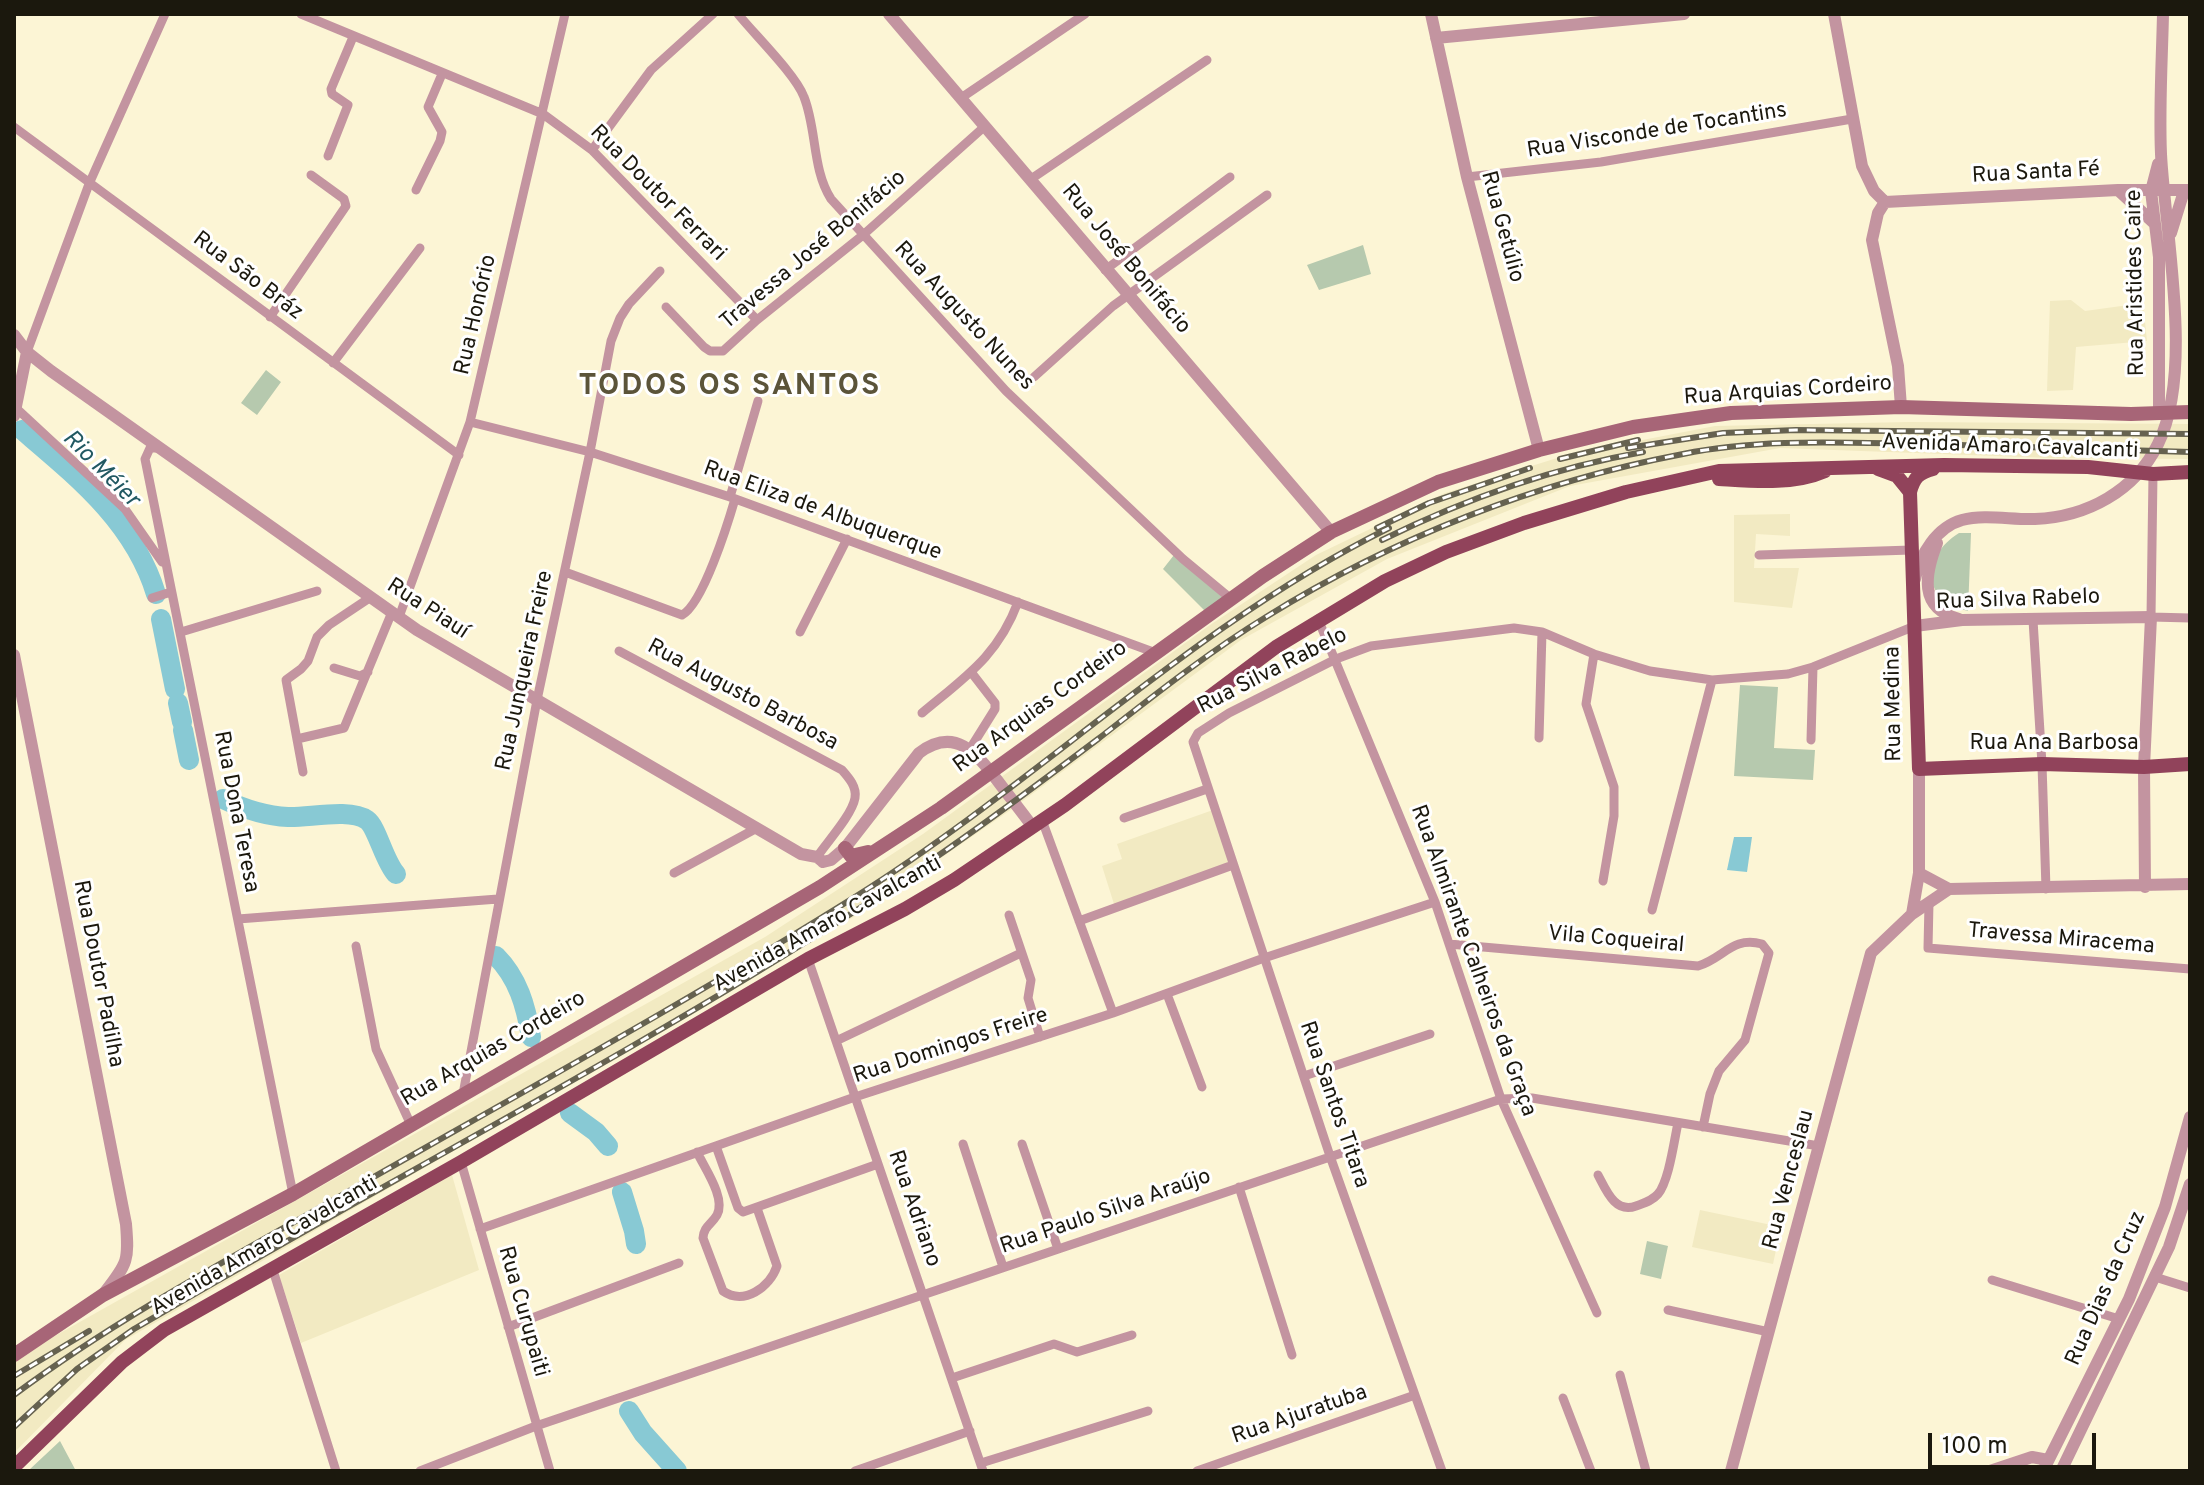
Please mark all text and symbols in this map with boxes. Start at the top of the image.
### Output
street label: Rua Visconde de Tocantins [1525,98,1789,166]
street label: Rua Doutor Ferrari [583,120,731,268]
street label: Rua Santa Fé [1971,157,2101,191]
street label: Travessa José Bonifácio [716,166,912,336]
street label: Rua Getúlio [1473,168,1529,286]
street label: Rua José Bonifácio [1055,180,1195,340]
street label: Rua Aristides Caire [2122,189,2152,377]
street label: Rua São Bráz [187,227,307,327]
street label: Rua Augusto Nunes [887,237,1039,397]
street label: Rua Honório [450,252,504,378]
district label: TODOS OS SANTOS [579,370,881,406]
street label: Rua Arquias Cordeiro [1683,372,1893,412]
water label: Rio Méier [55,425,145,515]
street label: Avenida Amaro Cavalcanti [1881,430,2139,466]
street label: Rua Eliza de Albuquerque [699,457,945,567]
street label: Rua Junqueira Freire [492,569,560,773]
street label: Rua Piauí [381,574,473,646]
street label: Rua Silva Rabelo [1935,585,2101,617]
street label: Rua Silva Rabelo [1194,623,1352,721]
street label: Rua Augusto Barbosa [642,634,842,758]
street label: Rua Arquias Cordeiro [949,636,1133,780]
street label: Rua Medina [1881,646,1909,762]
street label: Rua Dona Teresa [206,729,264,895]
street label: Rua Ana Barbosa [1969,732,2139,758]
street label: Rua Almirante Calheiros da Graça [1403,802,1541,1120]
street label: Avenida Amaro Cavalcanti [709,851,947,999]
street label: Rua Doutor Padilha [66,878,128,1070]
street label: Travessa Miracema [1967,919,2155,961]
street label: Vila Coqueiral [1547,922,1685,960]
street label: Rua Arquias Cordeiro [397,986,591,1114]
street label: Rua Domingos Freire [850,1003,1052,1091]
street label: Rua Santos Titara [1292,1018,1374,1192]
street label: Rua Venceslau [1759,1107,1821,1253]
street label: Rua Adriano [881,1147,945,1271]
street label: Rua Paulo Silva Araújo [997,1165,1215,1261]
street label: Avenida Amaro Cavalcanti [147,1171,383,1323]
street label: Rua Dias da Cruz [2061,1208,2153,1370]
street label: Rua Curupaiti [491,1244,553,1380]
street label: Rua Ajuratuba [1229,1381,1371,1451]
scale bar [1932,1417,2100,1467]
text: 100 m [1942,1432,2008,1462]

